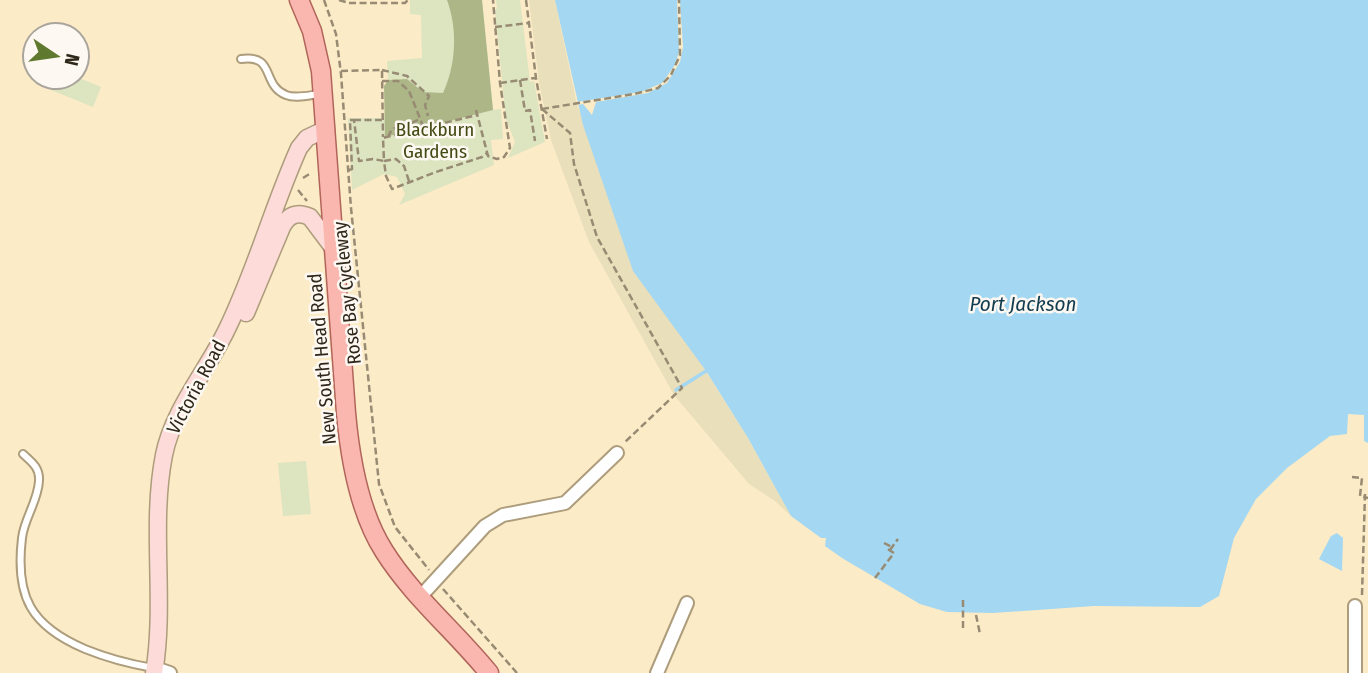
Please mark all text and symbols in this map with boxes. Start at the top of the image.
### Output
north arrow [21,21,91,91]
text: N [60,52,85,68]
park label: Blackburn Gardens [396,118,474,163]
street label: Rose Bay Cycleway [328,220,366,366]
street label: New South Head Road [303,272,341,446]
water label: Port Jackson [970,291,1077,317]
street label: Victoria Road [162,336,230,438]

